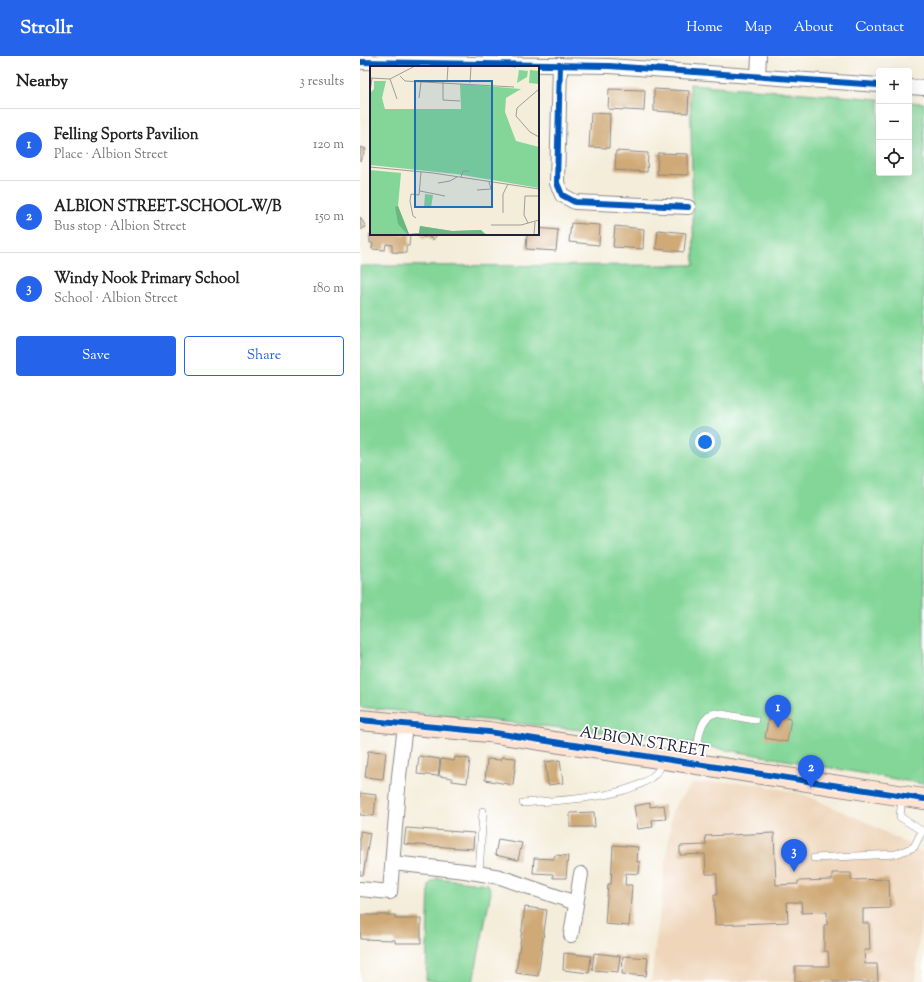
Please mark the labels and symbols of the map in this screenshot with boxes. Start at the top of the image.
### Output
inset map [370,66,539,235]
your location [695,432,715,452]
pin: 1 [765,695,791,728]
street label: ALBION STREET [578,721,710,765]
pin: 2 [798,755,824,788]
pin: 3 [781,839,807,872]

